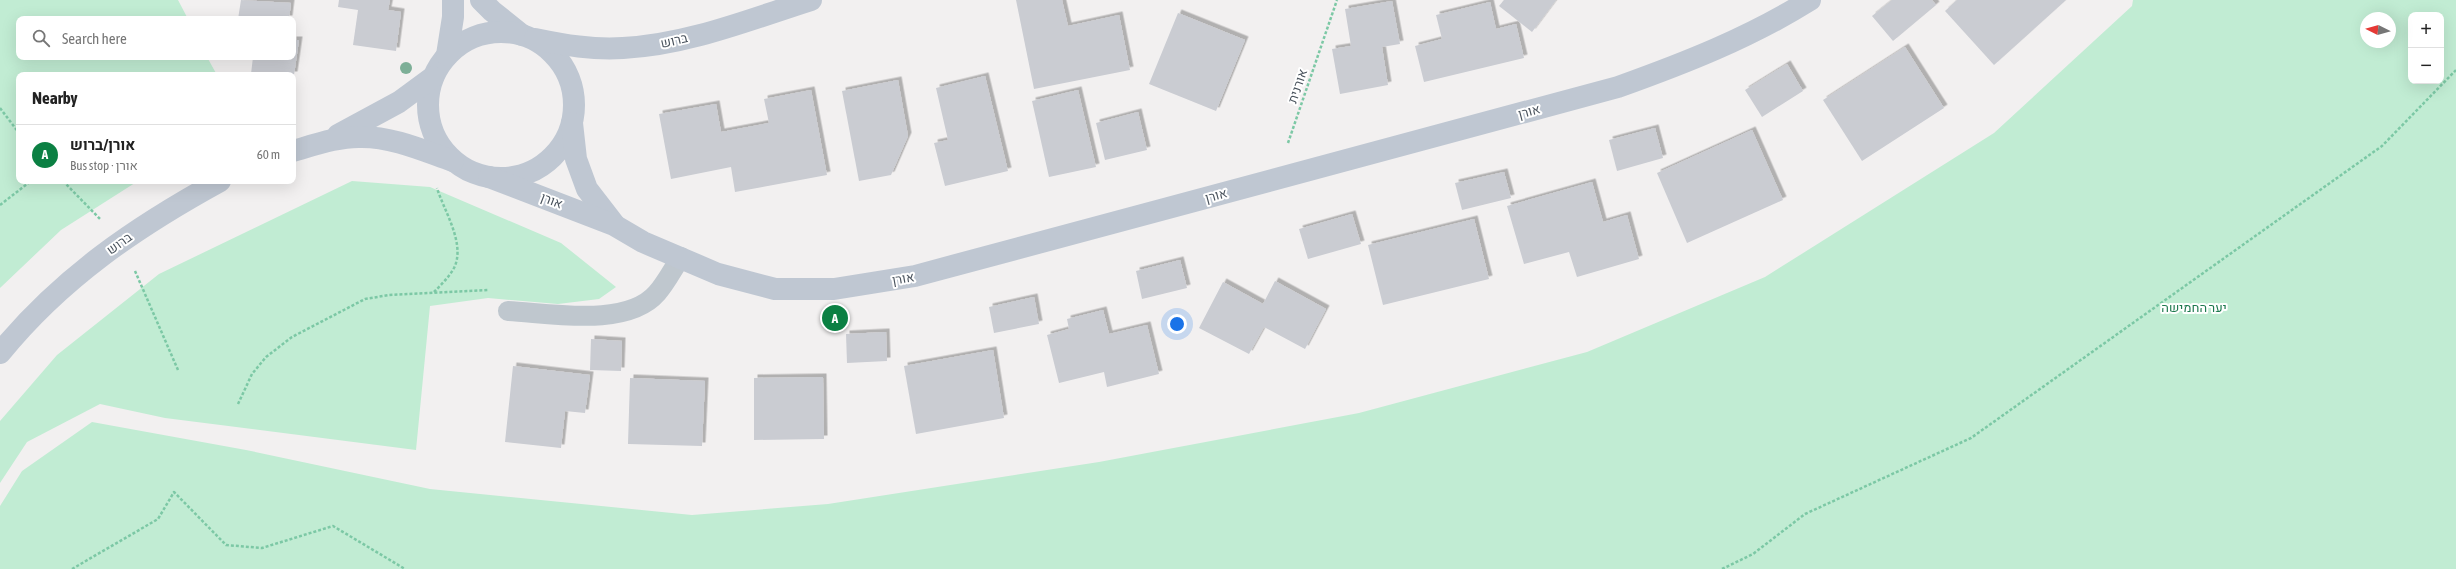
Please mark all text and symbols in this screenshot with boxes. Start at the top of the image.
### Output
north arrow [2360,12,2396,48]
map controls [2408,12,2444,84]
button: + [2408,12,2444,48]
search box [16,16,296,60]
icon: search [30,27,52,49]
text: Search here [62,30,127,47]
street label: ברוש [659,30,689,51]
button: − [2408,48,2444,84]
street label: אורנית [1285,67,1310,105]
text: Nearby [32,88,78,108]
street label: אורן [1516,101,1542,122]
text: אורן/ברוש [70,136,135,153]
text: A [42,147,48,162]
text: 60 m [257,147,280,162]
text: Bus stop · אורן [70,158,138,173]
street label: אורן [1203,185,1229,206]
street label: אורן [539,189,565,211]
street label: ברוש [104,229,135,258]
street label: אורן [891,269,915,288]
park label: יער החמישה [2161,300,2227,315]
pin: A [822,303,848,333]
your location [1167,314,1187,334]

